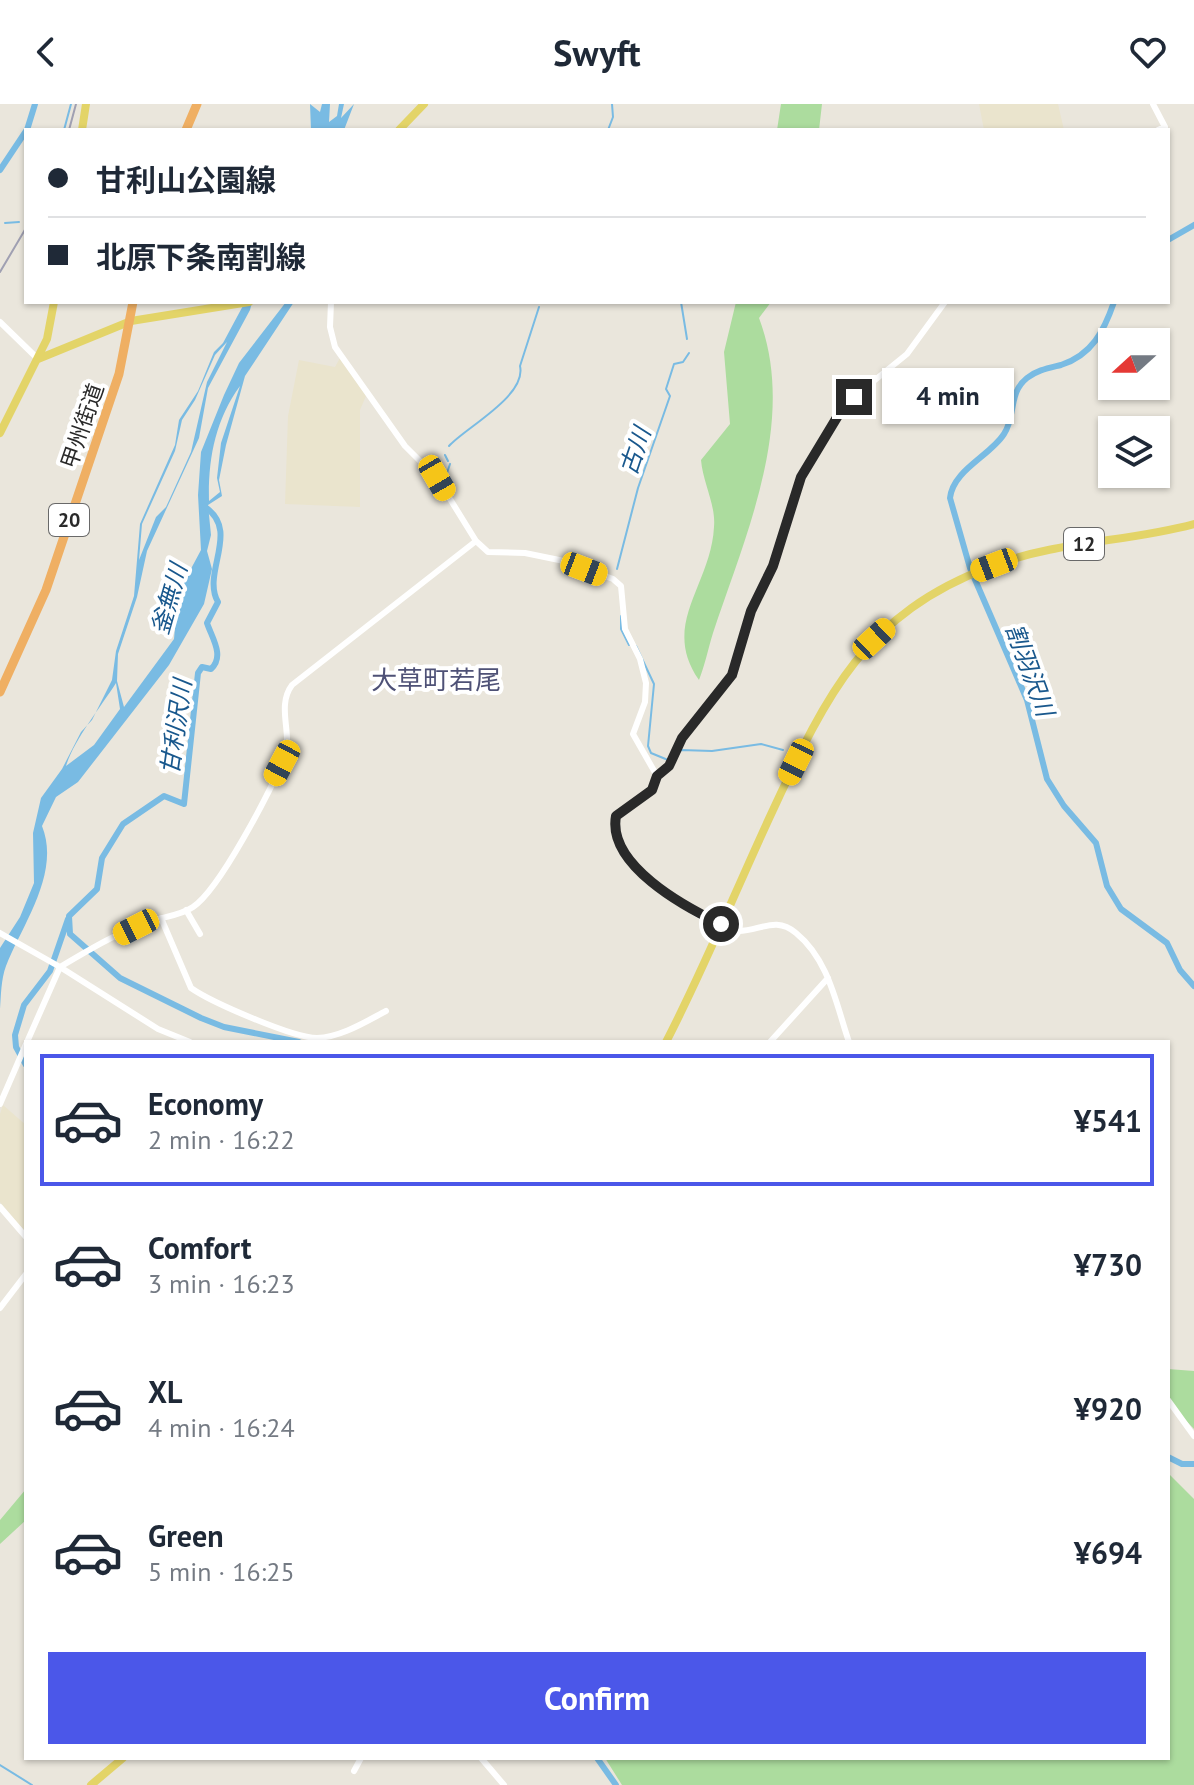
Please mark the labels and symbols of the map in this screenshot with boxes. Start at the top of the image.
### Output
north arrow [1098,328,1170,400]
callout: 4 min [882,369,1014,425]
route end [836,379,872,415]
street label: 甲州街道 [54,380,110,472]
water label: 古川 [613,420,658,479]
car [415,451,459,505]
road number: 20 [49,504,89,536]
road number: 12 [1064,528,1104,560]
car [967,545,1021,585]
car [557,549,611,589]
water label: 釜無川 [144,557,195,638]
car [848,614,900,664]
water label: 割羽沢川 [999,620,1062,723]
district label: 大草町若尾 [371,663,501,696]
water label: 甘利沢川 [154,674,198,777]
car [775,735,817,789]
car [260,736,304,790]
car [109,905,163,949]
route start [703,906,739,942]

